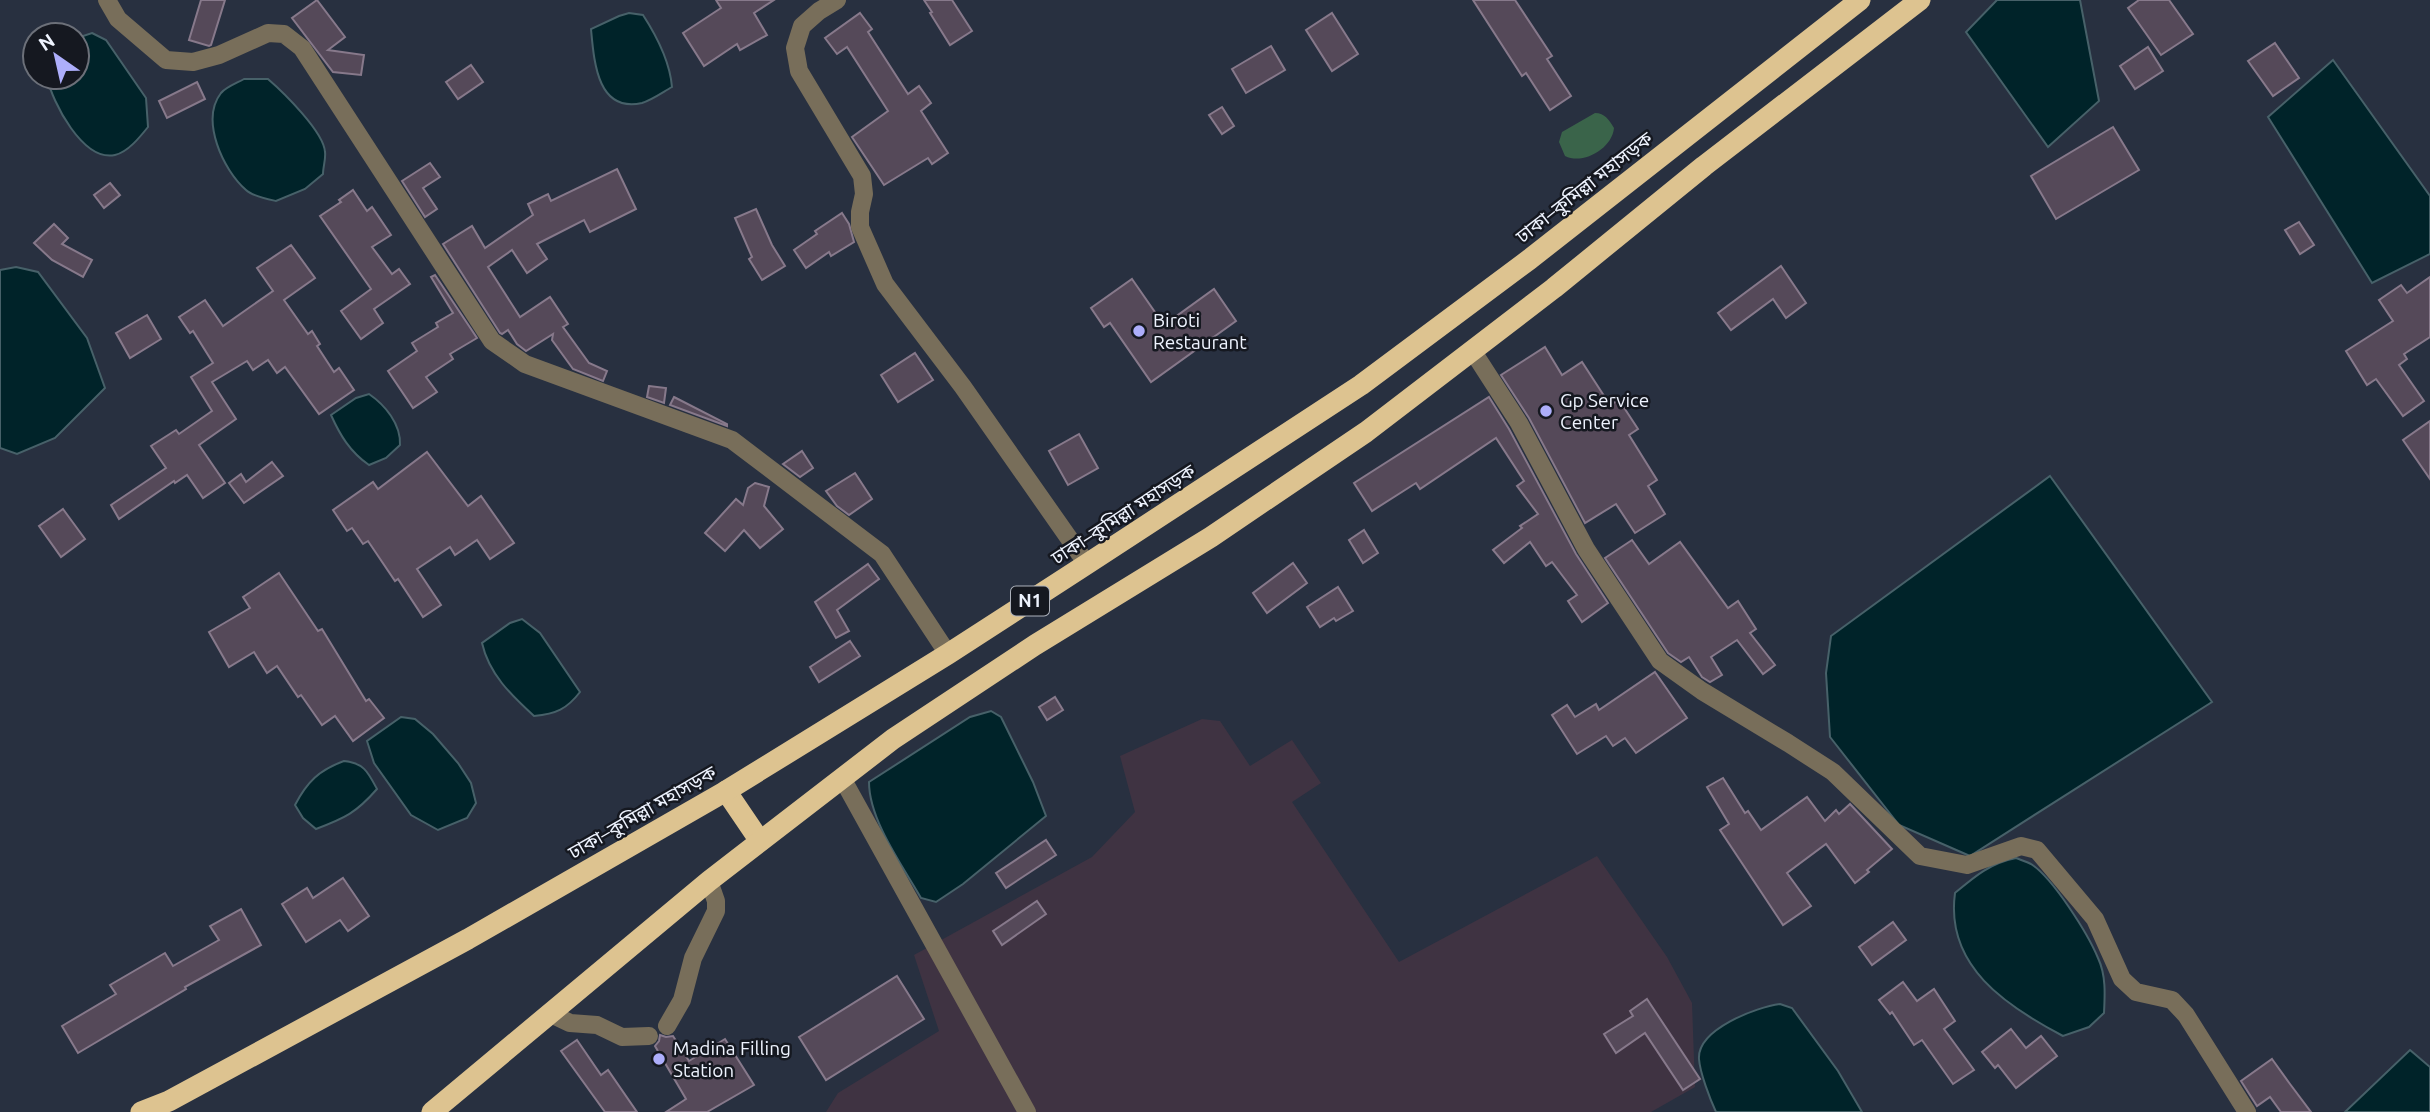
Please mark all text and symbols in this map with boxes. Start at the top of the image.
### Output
north arrow [21,21,91,91]
text: N [34,29,59,55]
street label: ঢাকা–কুমিল্লা মহাসড়ক [1511,127,1658,248]
place label: Biroti Restaurant [1153,309,1247,353]
marker: Biroti Restaurant [1131,323,1147,339]
place label: Gp Service Center [1560,389,1649,433]
marker: Gp Service Center [1538,403,1554,419]
street label: ঢাকা–কুমিল্লা মহাসড়ক [1046,459,1200,570]
road number: N1 [1011,586,1049,616]
street label: ঢাকা–কুমিল্লা মহাসড়ক [563,760,721,865]
place label: Madina Filling Station [673,1037,791,1081]
marker: Madina Filling Station [651,1051,667,1067]

